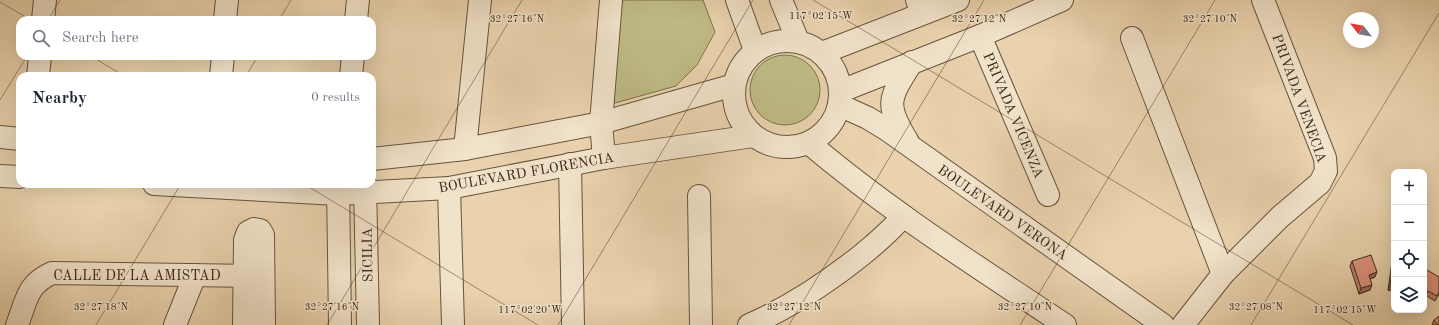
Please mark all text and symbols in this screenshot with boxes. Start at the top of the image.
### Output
text: 117°02'15"W [789,11,853,21]
north arrow [1343,12,1379,48]
text: 32°27'16"N [490,14,545,24]
text: 32°27'12"N [952,14,1007,24]
text: 32°27'10"N [1183,14,1238,24]
search box [16,16,376,60]
icon: search [30,27,52,49]
text: Search here [62,31,139,46]
street label: PRIVADA VENECIA [1269,32,1329,165]
street label: PRIVADA VICENZA [980,50,1046,181]
text: Nearby [32,90,87,107]
text: 0 results [311,91,360,104]
street label: BOULEVARD FLORENCIA [437,151,615,195]
street label: BOULEVARD VERONA [935,163,1070,263]
map controls [1391,169,1427,313]
button: + [1391,169,1427,205]
button: − [1391,205,1427,241]
street label: SICILIA [361,227,375,282]
button: locate [1391,241,1427,277]
street label: CALLE DE LA AMISTAD [53,269,221,283]
button: layers [1391,277,1427,313]
text: 32°27'18"N [74,302,129,312]
text: 32°27'16"N [305,302,360,312]
text: 32°27'12"N [767,302,822,312]
text: 32°27'10"N [998,302,1053,312]
text: 32°27'08"N [1229,302,1284,312]
text: 117°02'20"W [498,305,562,315]
text: 117°02'15"W [1313,305,1377,315]

